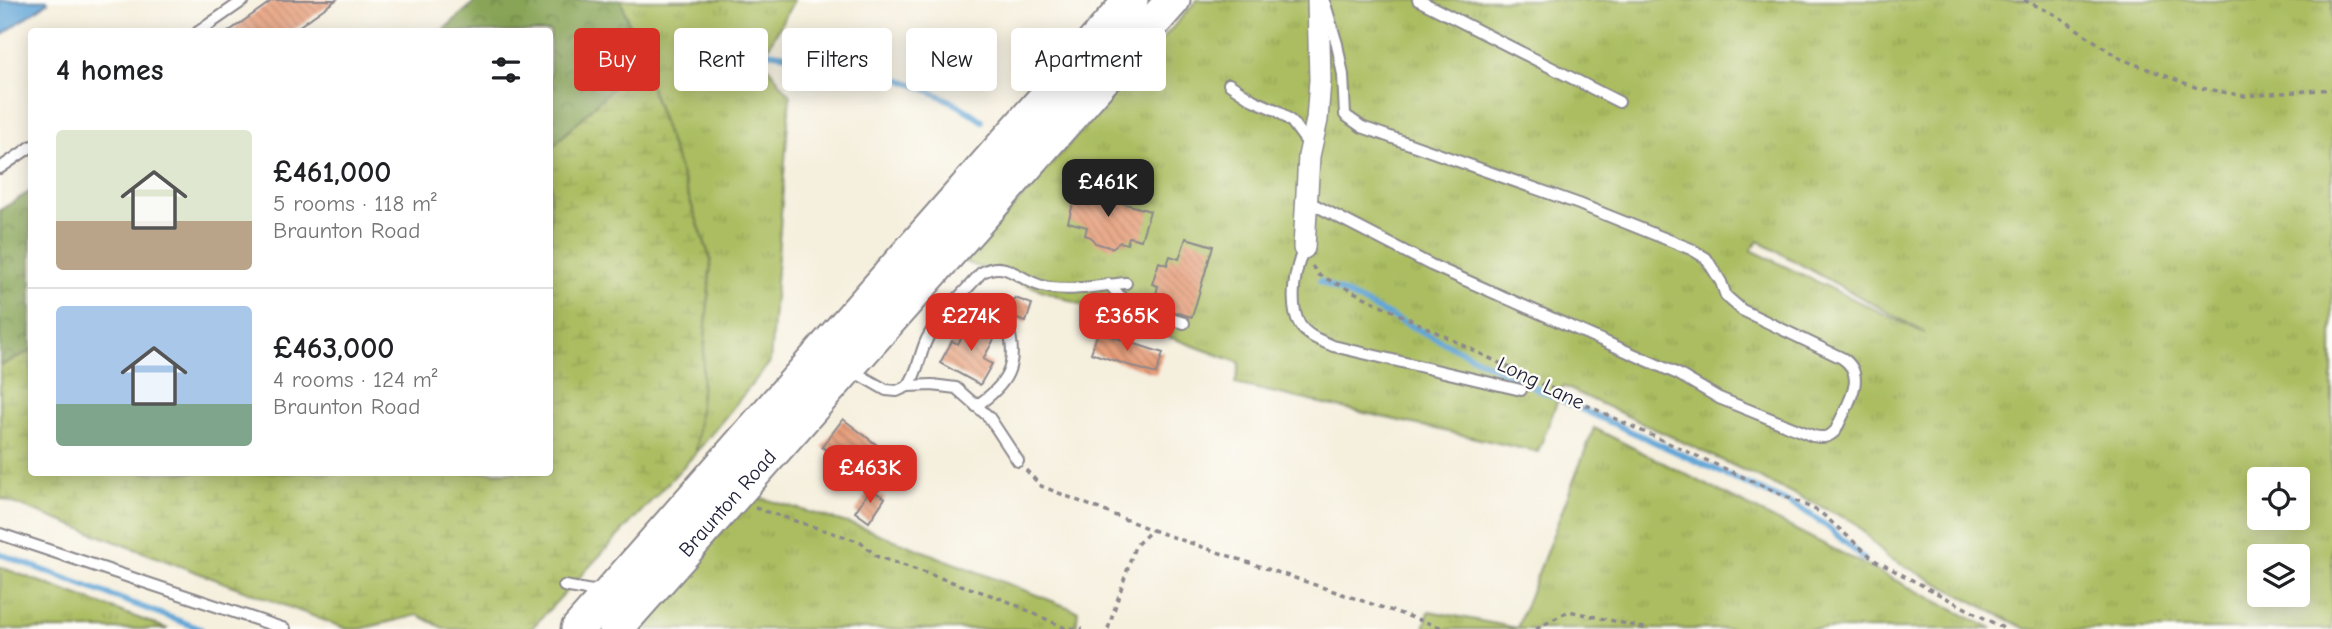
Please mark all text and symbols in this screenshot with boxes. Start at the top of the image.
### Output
chip: Buy [574,28,660,91]
chip: Rent [674,28,768,91]
chip: Filters [782,28,892,91]
chip: New [906,28,997,91]
chip: Apartment [1011,28,1166,91]
icon: filters [487,51,525,89]
text: 4 homes [56,53,163,88]
text: £461,000 [273,155,392,190]
icon: home [112,158,196,242]
pin: £461K [1059,160,1157,219]
text: £461K [1078,168,1138,195]
text: 5 rooms · 118 m² [273,190,437,217]
text: Braunton Road [273,217,420,244]
pin: £274K [922,294,1020,353]
pin: £365K [1078,294,1176,353]
text: £274K [942,302,1000,329]
text: £365K [1095,302,1159,329]
text: £463,000 [273,331,395,366]
icon: home [112,334,196,418]
street label: Long Lane [1493,352,1589,414]
text: 4 rooms · 124 m² [273,366,437,393]
text: Braunton Road [273,393,420,420]
street label: Braunton Road [674,445,781,562]
pin: £463K [821,446,919,505]
text: £463K [839,454,901,481]
map controls [2247,467,2310,607]
button: locate [2247,467,2310,530]
button: layers [2247,544,2310,607]

